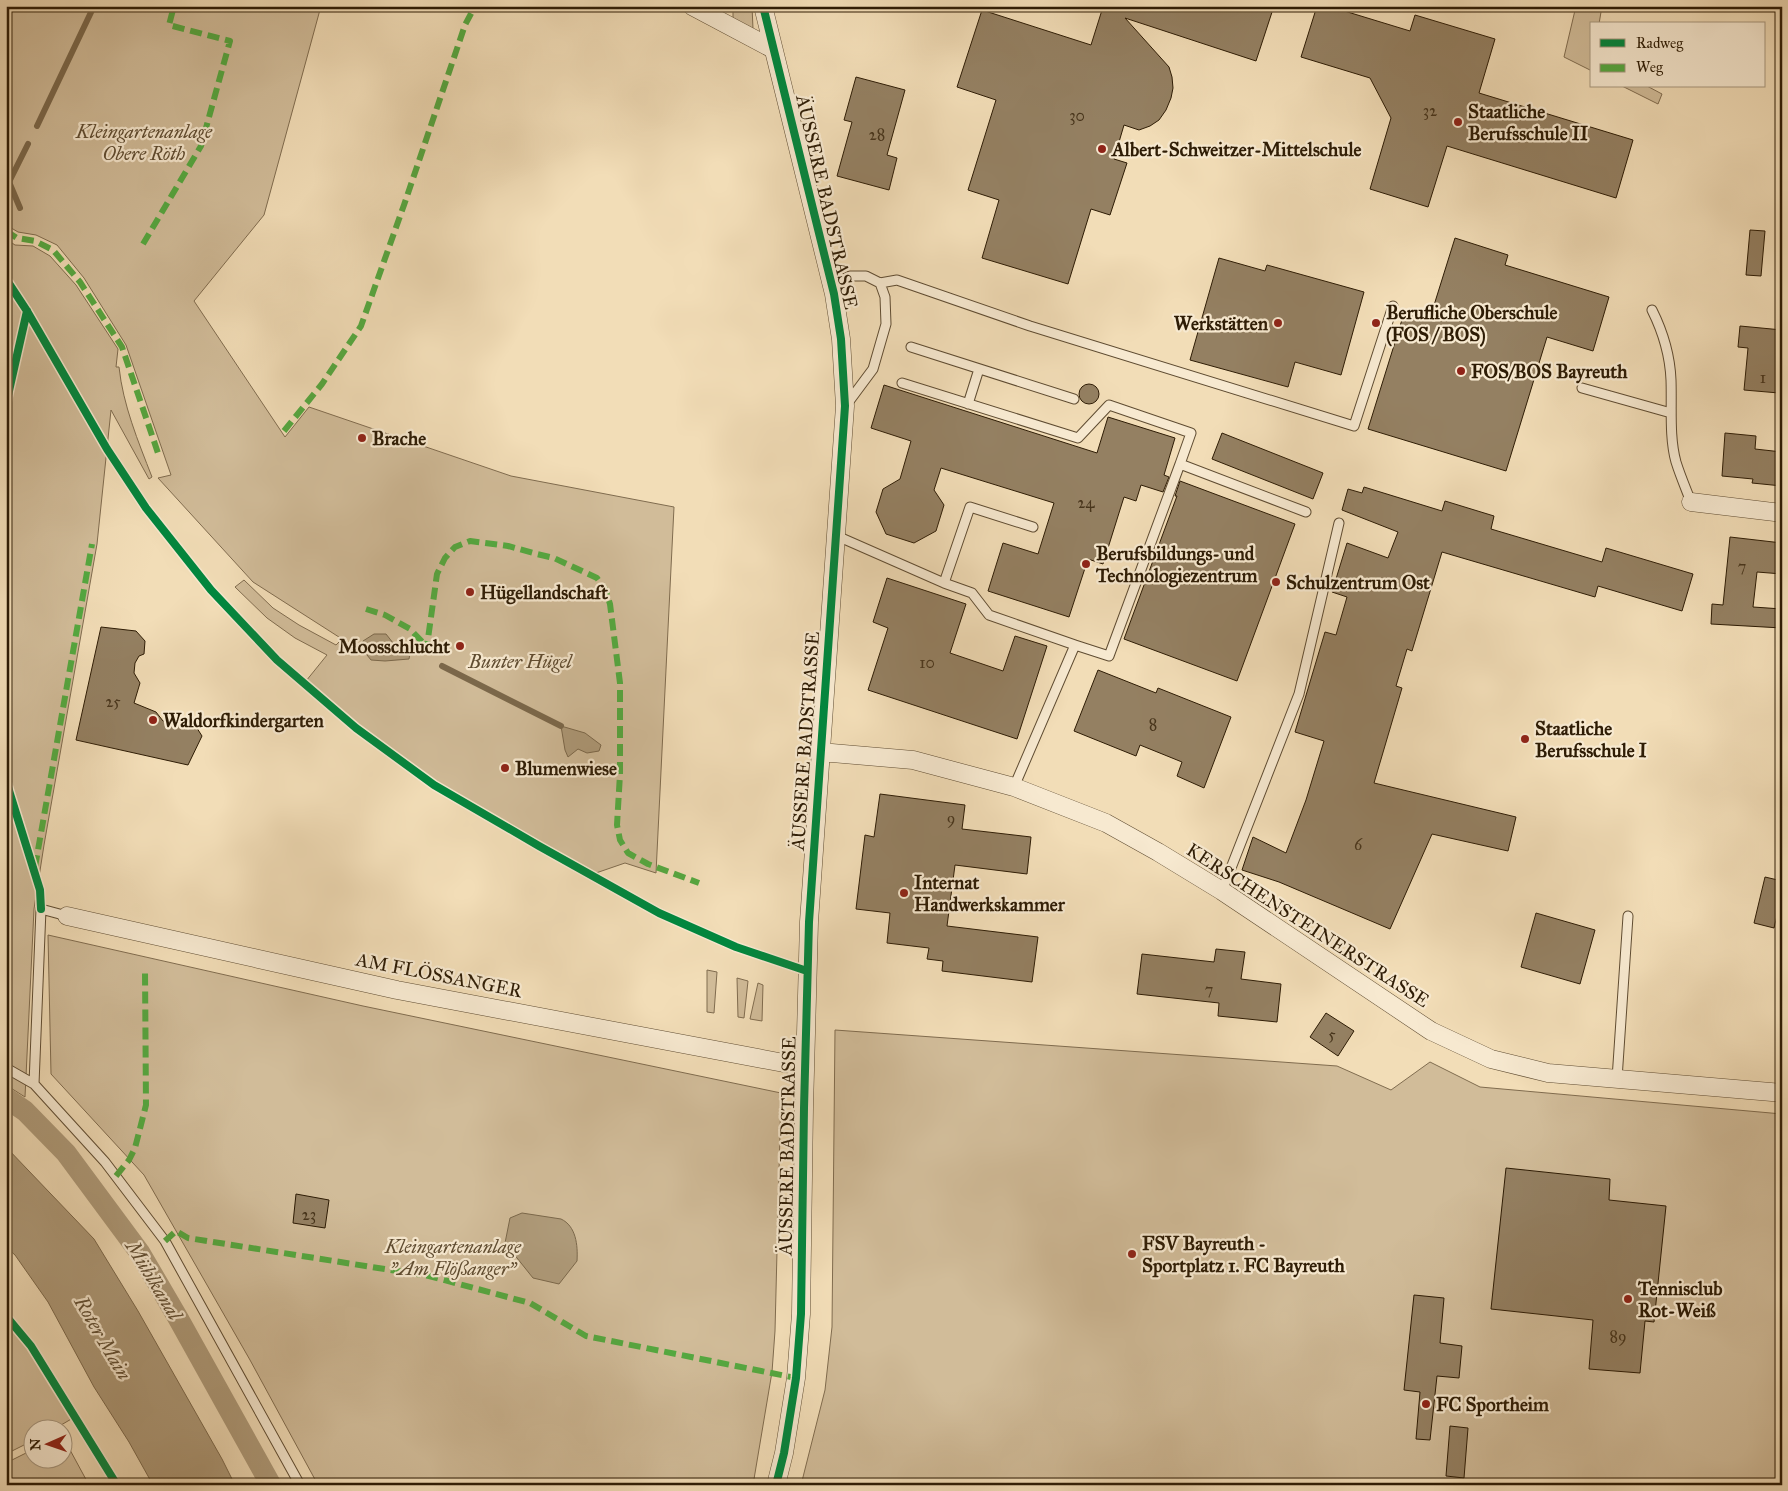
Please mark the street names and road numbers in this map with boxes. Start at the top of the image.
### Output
street label: ÄUSSERE BADSTRASSE [791,92,863,312]
street label: ÄUSSERE BADSTRASSE [786,630,824,852]
street label: KERSCHENSTEINERSTRASSE [1182,838,1434,1012]
street label: AM FLÖSSANGER [353,947,525,1003]
street label: ÄUSSERE BADSTRASSE [774,1036,800,1257]

